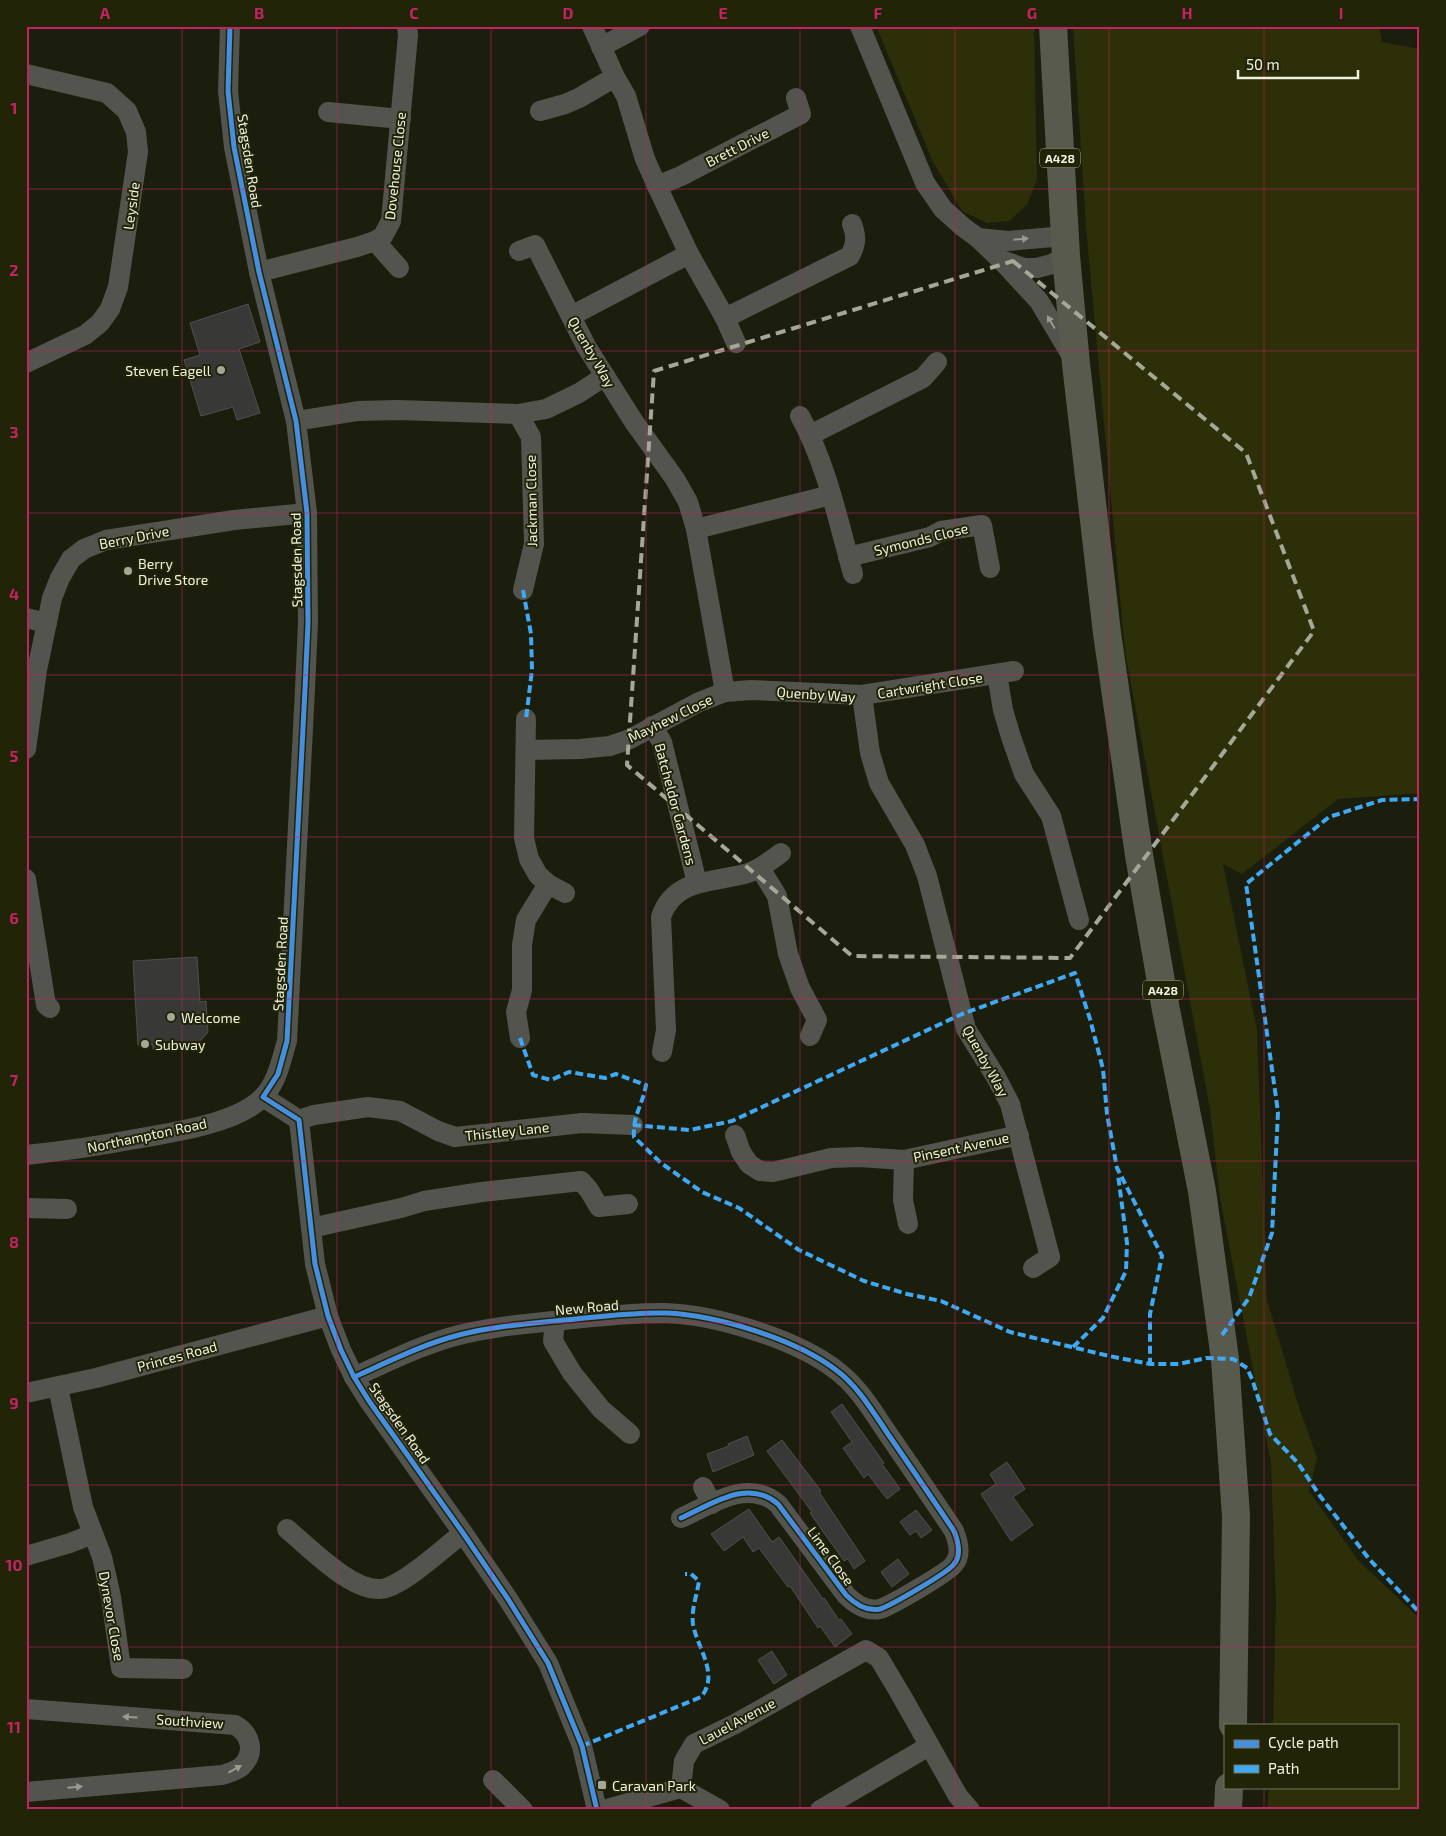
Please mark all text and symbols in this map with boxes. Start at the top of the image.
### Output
text: A [100,3,111,22]
text: B [254,3,264,22]
text: C [409,3,419,22]
text: D [563,3,574,22]
text: E [718,3,728,22]
text: F [874,3,883,22]
text: G [1027,3,1037,22]
text: H [1181,3,1193,22]
text: I [1339,3,1343,22]
scale bar [1238,48,1358,80]
text: 50 m [1246,55,1280,73]
text: 1 [11,98,17,117]
street label: Dovehouse Close [381,111,409,221]
street label: Stagsden Road [234,113,266,209]
street label: Brett Drive [703,124,771,170]
road number: A428 [1040,148,1080,168]
street label: Leyside [119,181,143,231]
one-way arrow [1014,235,1030,243]
text: 2 [9,260,19,279]
street label: Quenby Way [565,313,619,391]
one-way arrow [1047,315,1056,329]
place label: Steven Eagell [125,362,212,379]
marker: Steven Eagell [215,364,227,376]
text: 3 [9,422,19,441]
street label: Jackman Close [522,455,540,547]
street label: Stagsden Road [287,512,305,608]
street label: Symonds Close [872,519,970,559]
street label: Berry Drive [98,522,170,552]
place label: Berry Drive Store [138,555,208,588]
marker: Berry Drive Store [122,565,134,577]
text: 4 [9,584,19,603]
street label: Cartwright Close [876,668,984,702]
street label: Quenby Way [776,683,857,705]
street label: Mayhew Close [625,690,715,746]
street label: Batcheldor Gardens [652,741,700,867]
text: 5 [10,746,19,765]
text: 6 [9,908,19,927]
street label: Stagsden Road [269,916,291,1012]
road number: A428 [1143,980,1183,1000]
place label: Welcome [181,1009,240,1026]
marker: Welcome [165,1011,177,1023]
street label: Quenby Way [959,1022,1013,1100]
place label: Subway [155,1036,206,1053]
marker: Subway [139,1038,151,1050]
text: 7 [10,1070,19,1089]
street label: Northampton Road [86,1114,208,1156]
street label: Thistley Lane [464,1118,550,1144]
street label: Pinsent Avenue [911,1129,1011,1165]
text: 8 [9,1232,19,1251]
street label: New Road [554,1296,620,1318]
street label: Princes Road [135,1337,219,1375]
street label: Stagsden Road [366,1379,434,1467]
text: 9 [9,1393,19,1412]
street label: Lime Close [804,1523,858,1589]
text: 10 [5,1555,23,1574]
street label: Dynevor Close [96,1570,128,1662]
street label: Lauel Avenue [696,1694,778,1748]
street label: Southview [156,1710,225,1732]
one-way arrow [122,1713,138,1721]
text: 11 [7,1717,21,1736]
legend [1224,1724,1398,1788]
text: Cycle path [1268,1733,1339,1751]
text: Path [1268,1759,1299,1777]
one-way arrow [228,1765,243,1773]
place label: Caravan Park [612,1777,696,1794]
marker: Caravan Park [596,1779,608,1791]
one-way arrow [67,1783,83,1791]

